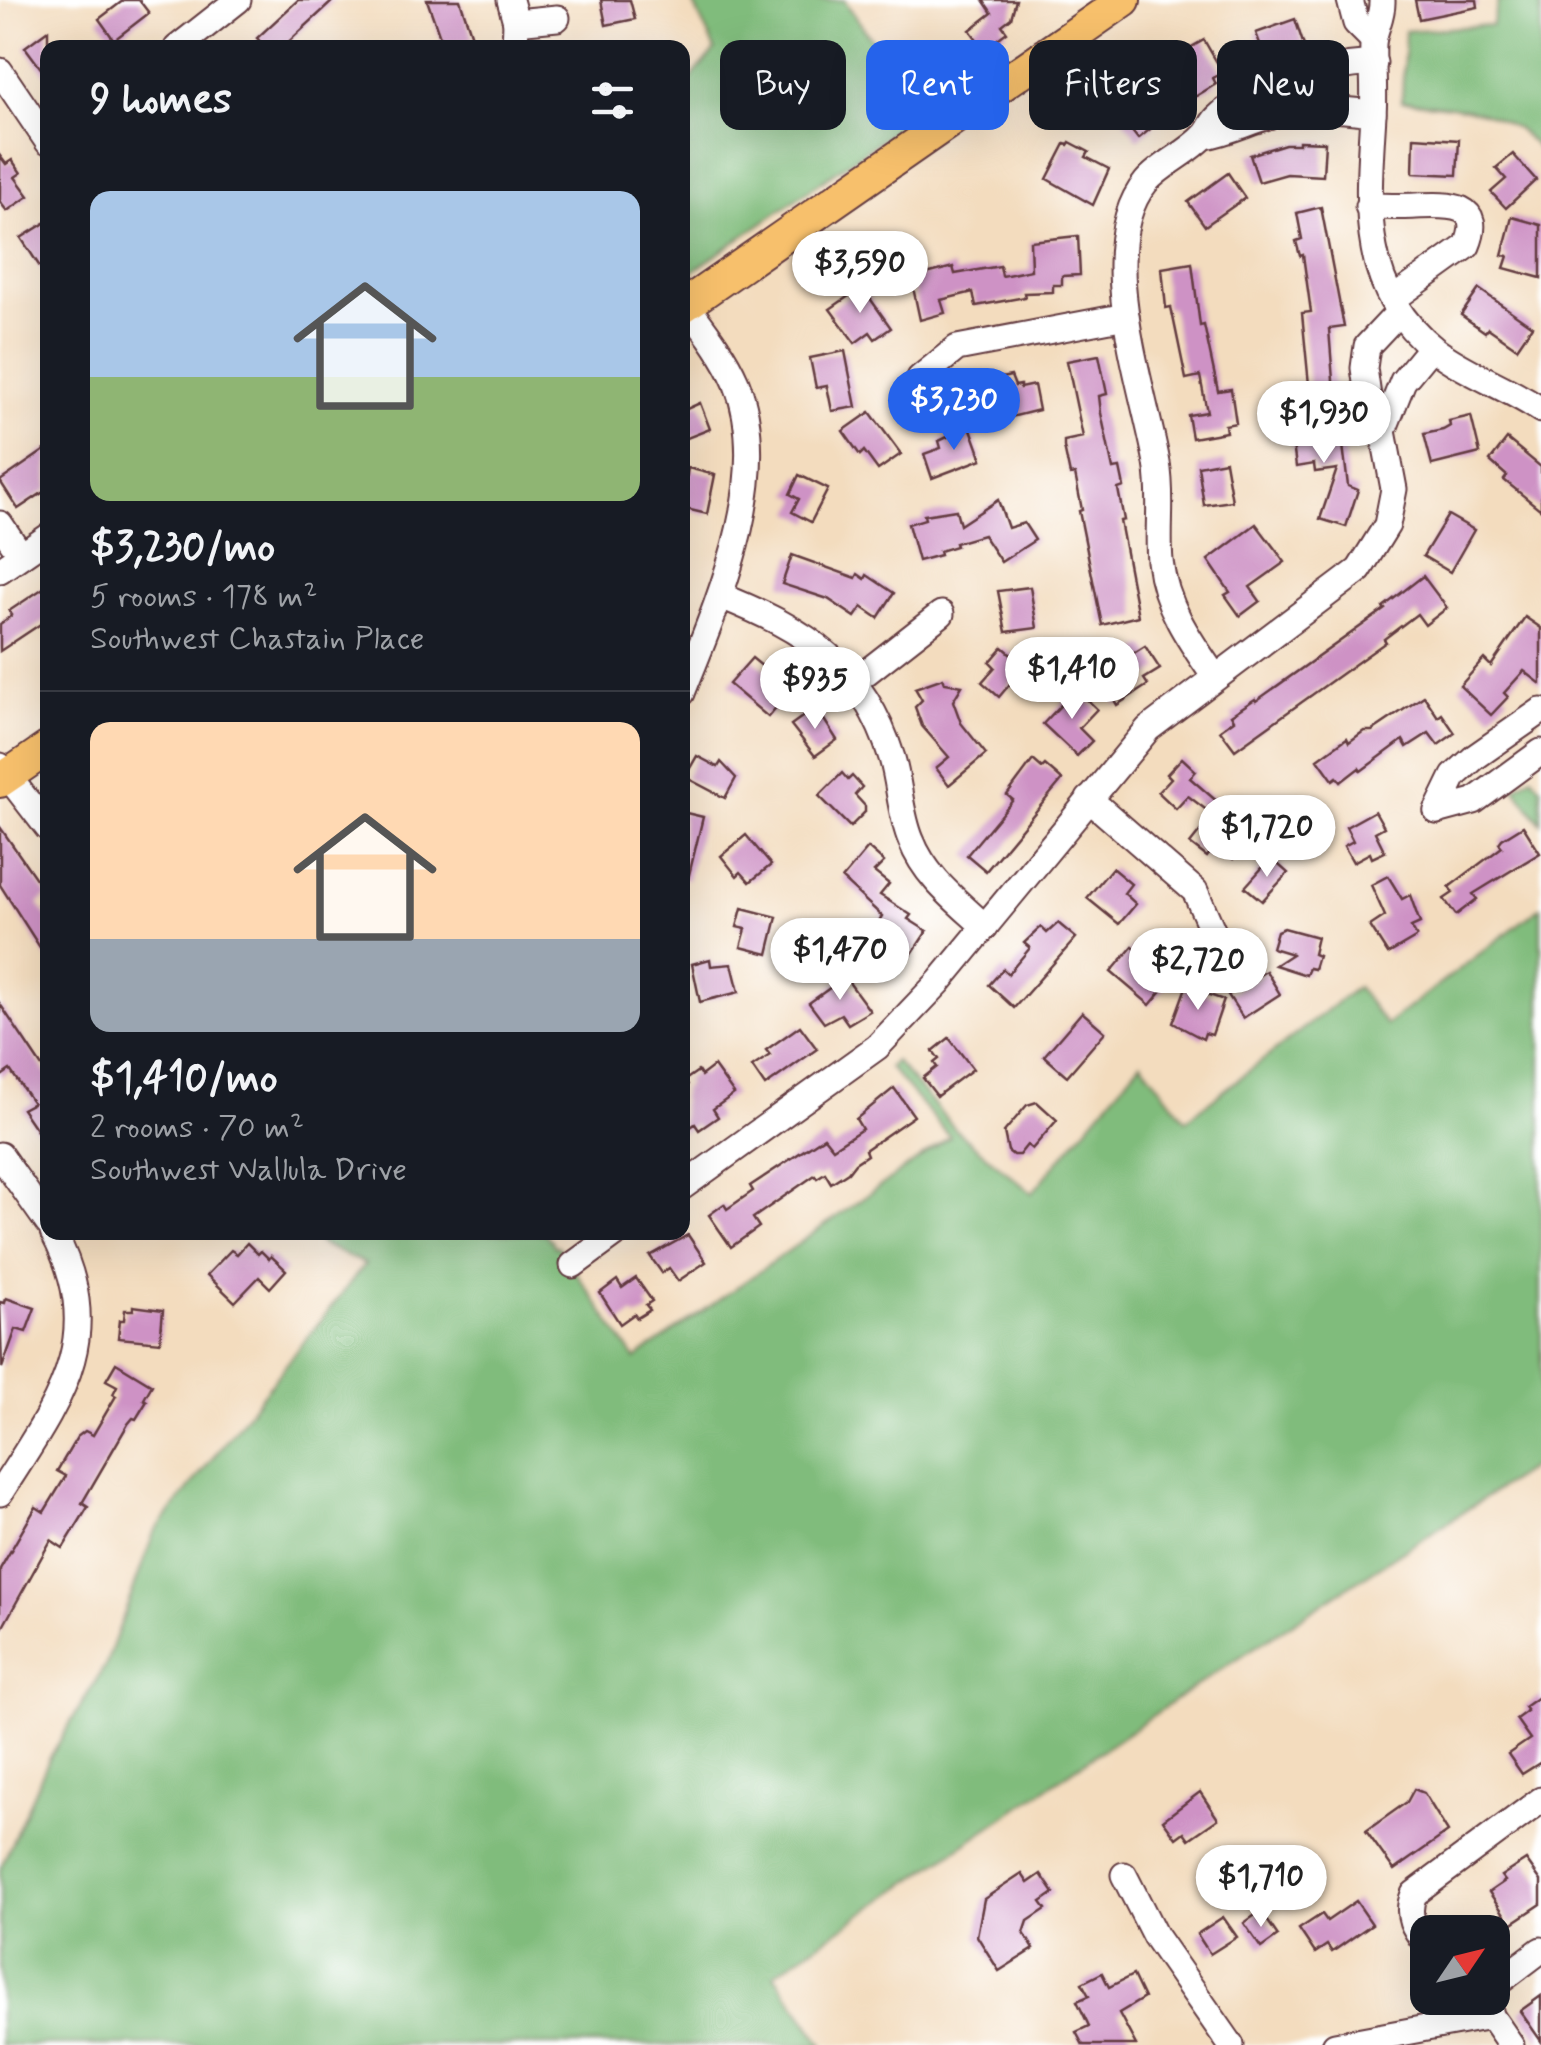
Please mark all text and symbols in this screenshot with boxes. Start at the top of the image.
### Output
chip: Buy [720,40,846,130]
chip: Rent [866,40,1009,130]
chip: Filters [1029,40,1197,130]
chip: New [1217,40,1349,130]
text: 9 homes [90,73,232,128]
icon: filters [585,73,640,128]
pin: $3,590 [779,231,941,316]
text: $3,590 [814,242,906,284]
icon: home [275,256,455,436]
pin: $3,230 [873,368,1035,453]
text: $3,230 [910,379,998,421]
pin: $1,930 [1243,381,1405,466]
text: $1,930 [1279,392,1369,434]
text: $3,230/mo [90,521,275,576]
text: 5 rooms · 178 m² [90,576,317,618]
text: Southwest Chastain Place [90,618,424,660]
pin: $1,410 [991,637,1153,722]
pin: $935 [756,647,874,732]
text: $1,410 [1027,648,1117,690]
text: $935 [782,658,848,700]
icon: home [275,787,455,967]
pin: $1,720 [1186,795,1348,880]
text: $1,720 [1220,806,1314,848]
pin: $1,470 [759,918,921,1003]
pin: $2,720 [1117,928,1279,1013]
text: $1,470 [792,929,888,971]
text: $2,720 [1151,939,1245,981]
text: $1,410/mo [90,1052,278,1107]
text: 2 rooms · 70 m² [90,1107,304,1149]
text: Southwest Wallula Drive [90,1149,407,1191]
pin: $1,710 [1180,1845,1342,1930]
text: $1,710 [1218,1856,1304,1898]
north arrow [1410,1915,1510,2015]
map controls [1410,1915,1510,2015]

